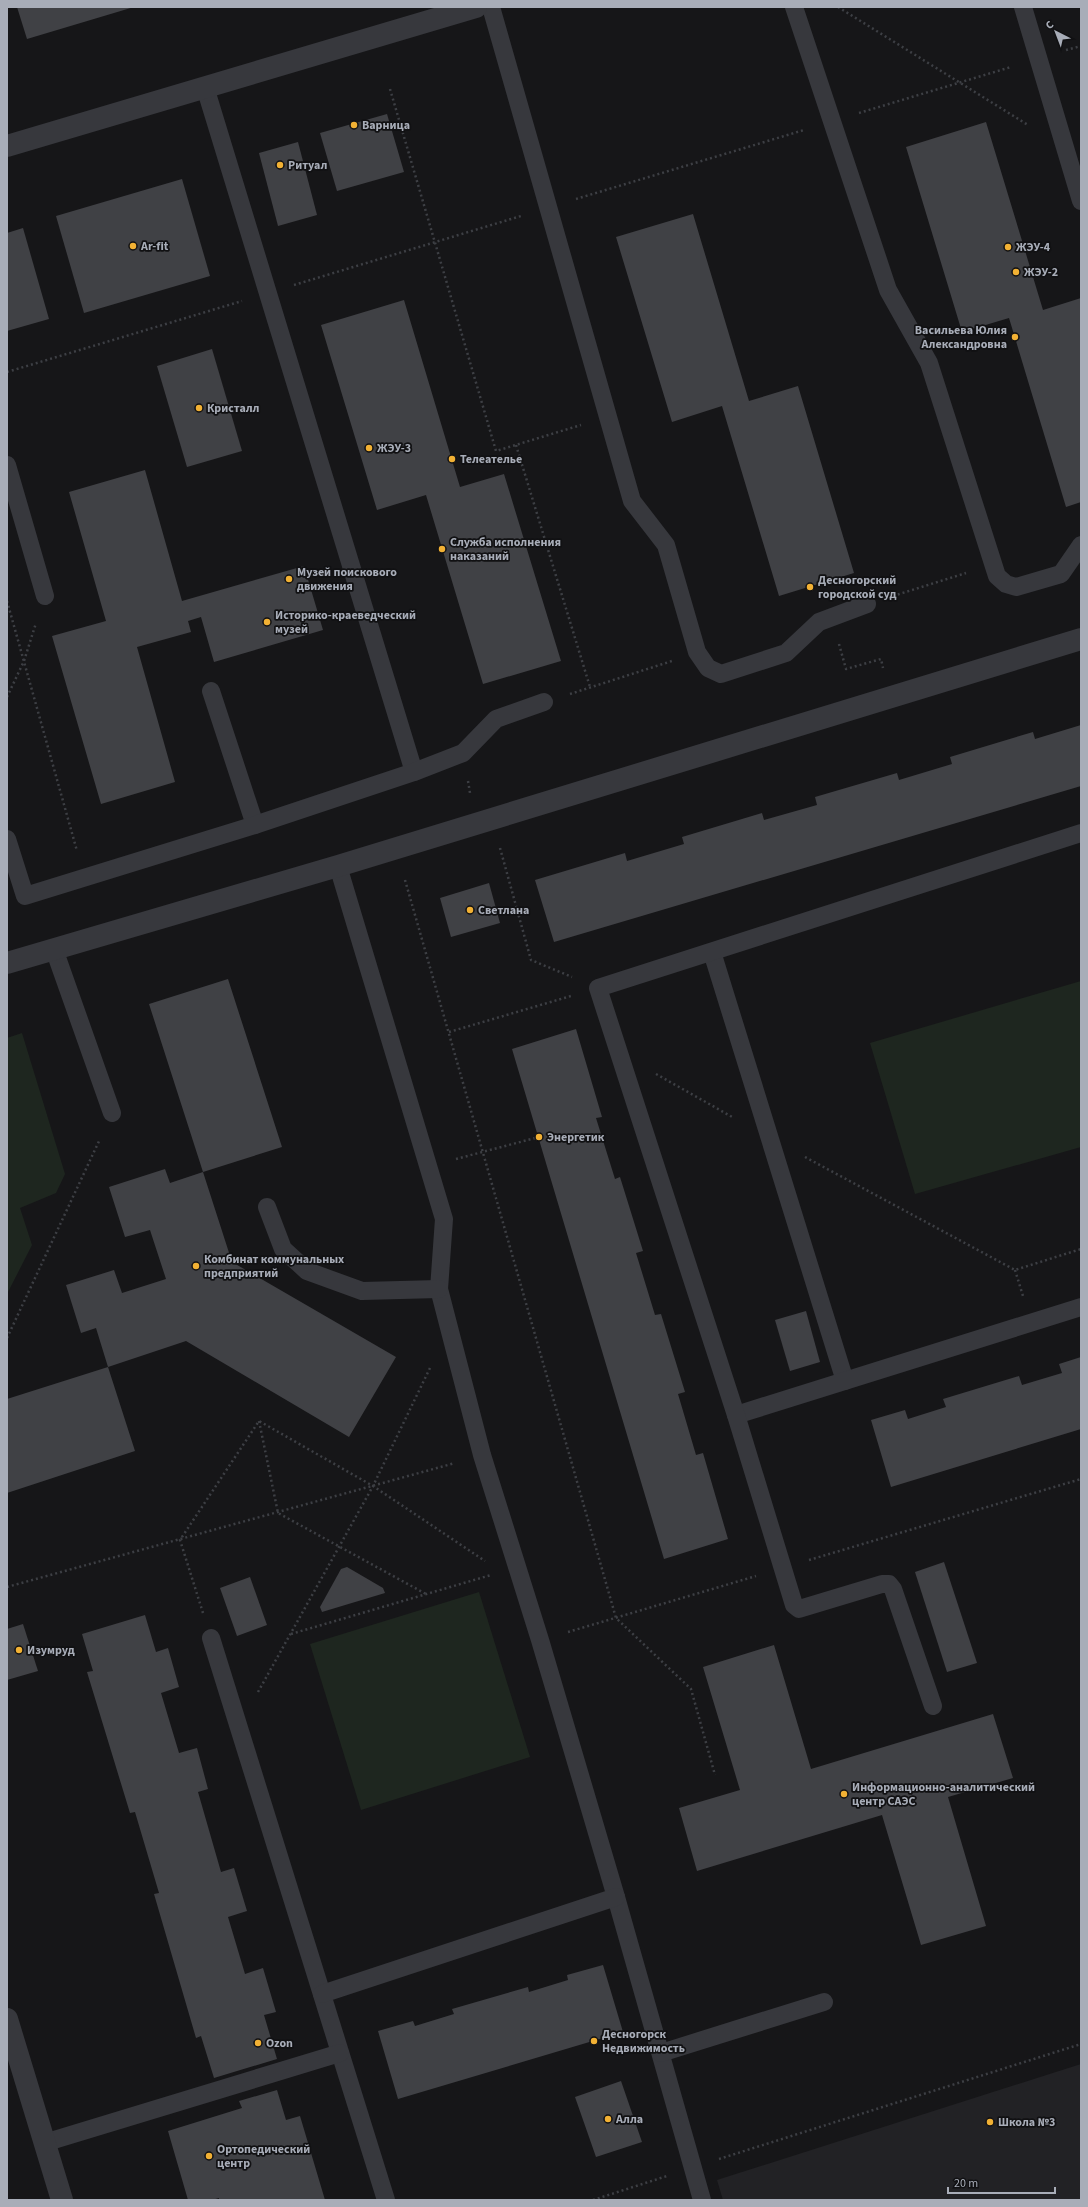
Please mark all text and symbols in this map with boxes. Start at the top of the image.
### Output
north arrow [1036,12,1076,52]
text: С [1042,17,1057,33]
place label: Варница [362,117,410,134]
marker: Варница [349,120,359,130]
place label: Ритуал [288,157,327,174]
marker: Ритуал [275,160,285,170]
place label: Ar-fit [140,238,169,255]
place label: ЖЭУ-4 [1016,239,1051,256]
marker: Ar-fit [128,241,138,251]
marker: ЖЭУ-4 [1003,242,1013,252]
place label: ЖЭУ-2 [1024,264,1058,281]
marker: ЖЭУ-2 [1011,267,1021,277]
place label: Васильева Юлия Александровна [915,322,1007,353]
marker: Васильева Юлия Александровна [1010,332,1020,342]
place label: Кристалл [207,400,260,417]
marker: Кристалл [194,403,204,413]
place label: ЖЭУ-3 [377,440,411,457]
marker: ЖЭУ-3 [364,443,374,453]
place label: Телеателье [460,451,522,468]
marker: Телеателье [447,454,457,464]
place label: Служба исполнения наказаний [450,534,561,565]
marker: Служба исполнения наказаний [437,544,447,554]
place label: Музей поискового движения [297,564,397,595]
place label: Десногорский городской суд [818,572,897,603]
marker: Музей поискового движения [284,574,294,584]
marker: Десногорский городской суд [805,582,815,592]
place label: Историко-краеведческий музей [275,607,416,638]
marker: Историко-краеведческий музей [262,617,272,627]
place label: Светлана [478,902,529,919]
marker: Светлана [465,905,475,915]
place label: Энергетик [547,1129,605,1146]
marker: Энергетик [534,1132,544,1142]
place label: Комбинат коммунальных предприятий [204,1251,344,1282]
marker: Комбинат коммунальных предприятий [191,1261,201,1271]
place label: Изумруд [27,1642,75,1659]
marker: Изумруд [14,1645,24,1655]
place label: Информационно-аналитический центр САЭС [852,1779,1035,1810]
marker: Информационно-аналитический центр САЭС [839,1789,849,1799]
place label: Десногорск Недвижимость [602,2026,685,2057]
place label: Ozon [266,2035,293,2052]
marker: Десногорск Недвижимость [589,2036,599,2046]
marker: Ozon [253,2038,263,2048]
place label: Алла [615,2111,643,2128]
marker: Алла [603,2114,613,2124]
place label: Школа №3 [998,2114,1055,2131]
marker: Школа №3 [985,2117,995,2127]
place label: Ортопедический центр [217,2141,310,2172]
marker: Ортопедический центр [204,2151,214,2161]
scale bar [948,2169,1055,2195]
text: 20 m [954,2175,978,2192]

